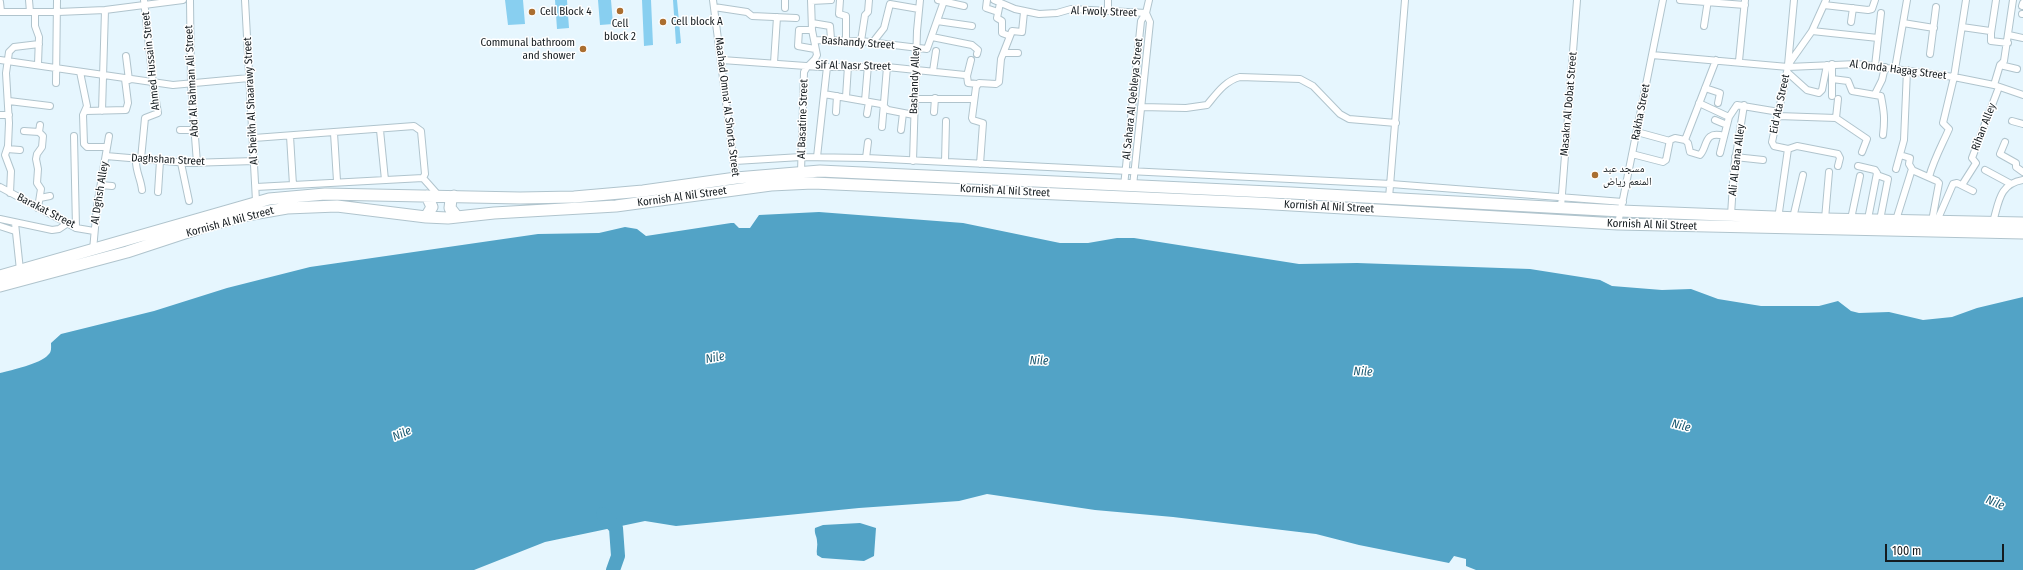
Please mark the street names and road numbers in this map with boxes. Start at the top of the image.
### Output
street label: Al Fwoly Street [1071,4,1137,20]
street label: Ahmed Hussain Street [139,11,163,111]
street label: Abd Al Rahman Ali Street [182,25,202,137]
street label: Bashandy Street [821,34,895,52]
street label: Al Sheikh Al Shaarawy Street [241,37,261,165]
street label: Maahad Omna' Al Shorta Street [712,37,742,177]
street label: Al Sahara Al Qebleya Street [1120,38,1146,160]
street label: Bashandy Alley [907,46,923,114]
street label: Masakn Al Dobat Street [1558,51,1580,157]
street label: Al Omda Hagag Street [1849,58,1947,82]
street label: Sif Al Nasr Street [815,59,891,73]
street label: Eid Ata Street [1767,73,1793,135]
street label: Al Basatine Street [795,79,811,159]
street label: Rakha Street [1629,83,1653,141]
street label: Rihan Alley [1969,101,1999,153]
street label: Ali Al Bana Alley [1726,123,1748,197]
street label: Daghshan Street [131,151,205,169]
street label: Al Dghsh Alley [89,161,111,225]
street label: Kornish Al Nil Street [960,182,1050,200]
street label: Kornish Al Nil Street [636,184,728,210]
street label: Barakat Street [15,191,77,231]
street label: Kornish Al Nil Street [1284,198,1374,216]
street label: Kornish Al Nil Street [185,204,275,240]
street label: Kornish Al Nil Street [1607,217,1697,233]

